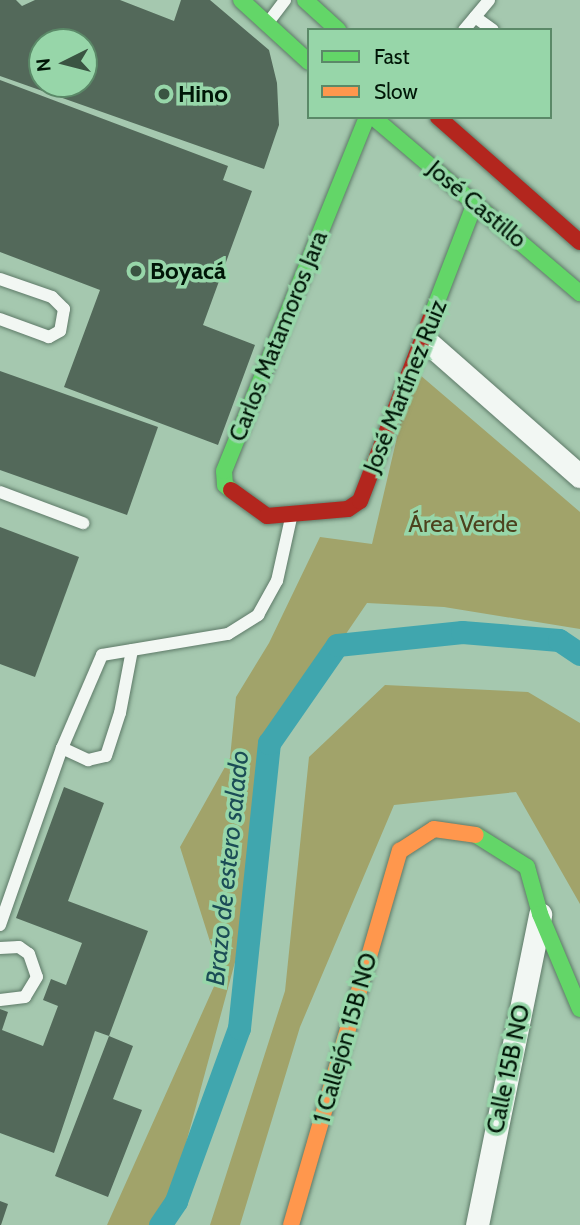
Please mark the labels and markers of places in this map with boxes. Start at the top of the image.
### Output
place label: Hino [178,80,228,108]
marker: Hino [156,86,172,102]
place label: Boyacá [150,257,226,285]
marker: Boyacá [128,263,144,279]

